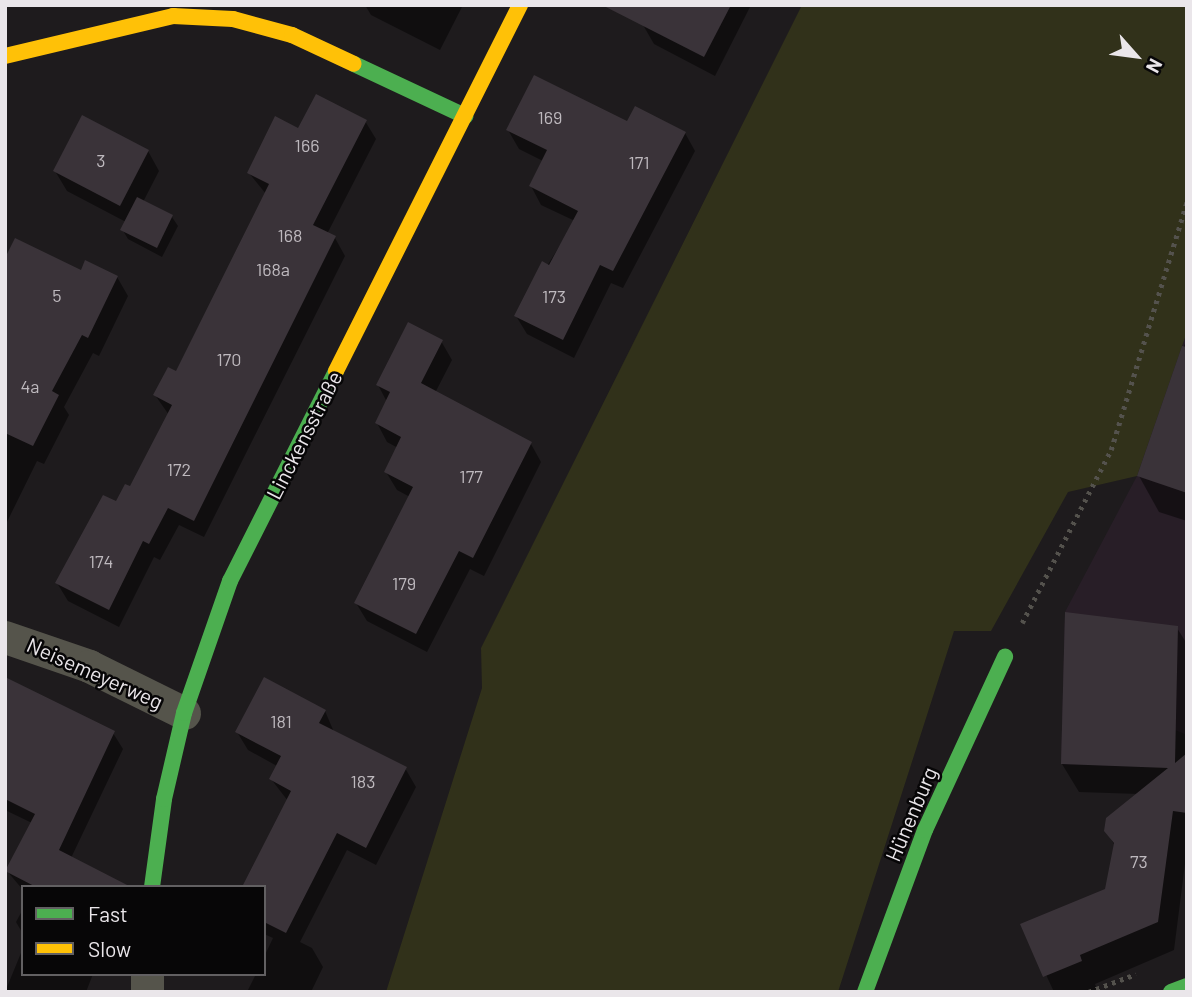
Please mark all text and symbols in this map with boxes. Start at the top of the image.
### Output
north arrow [1101,21,1171,91]
text: N [1142,55,1168,77]
house number: 169 [538,106,562,128]
house number: 166 [295,134,319,156]
house number: 3 [96,149,106,171]
house number: 171 [628,151,650,173]
house number: 168 [278,224,302,246]
house number: 168a [256,258,290,280]
house number: 5 [52,284,62,306]
house number: 173 [542,285,566,307]
house number: 170 [217,348,241,370]
street label: Linckensstraße [261,367,347,503]
house number: 4a [20,375,40,397]
house number: 172 [167,458,191,480]
house number: 177 [459,465,483,487]
house number: 174 [89,550,113,572]
house number: 179 [392,572,416,594]
street label: Neisemeyerweg [23,632,167,714]
house number: 181 [270,710,292,732]
street label: Hünenburg [880,763,942,865]
house number: 183 [351,770,375,792]
house number: 73 [1130,850,1148,872]
legend [21,885,266,976]
text: Fast [88,901,128,926]
text: Slow [88,936,131,961]

